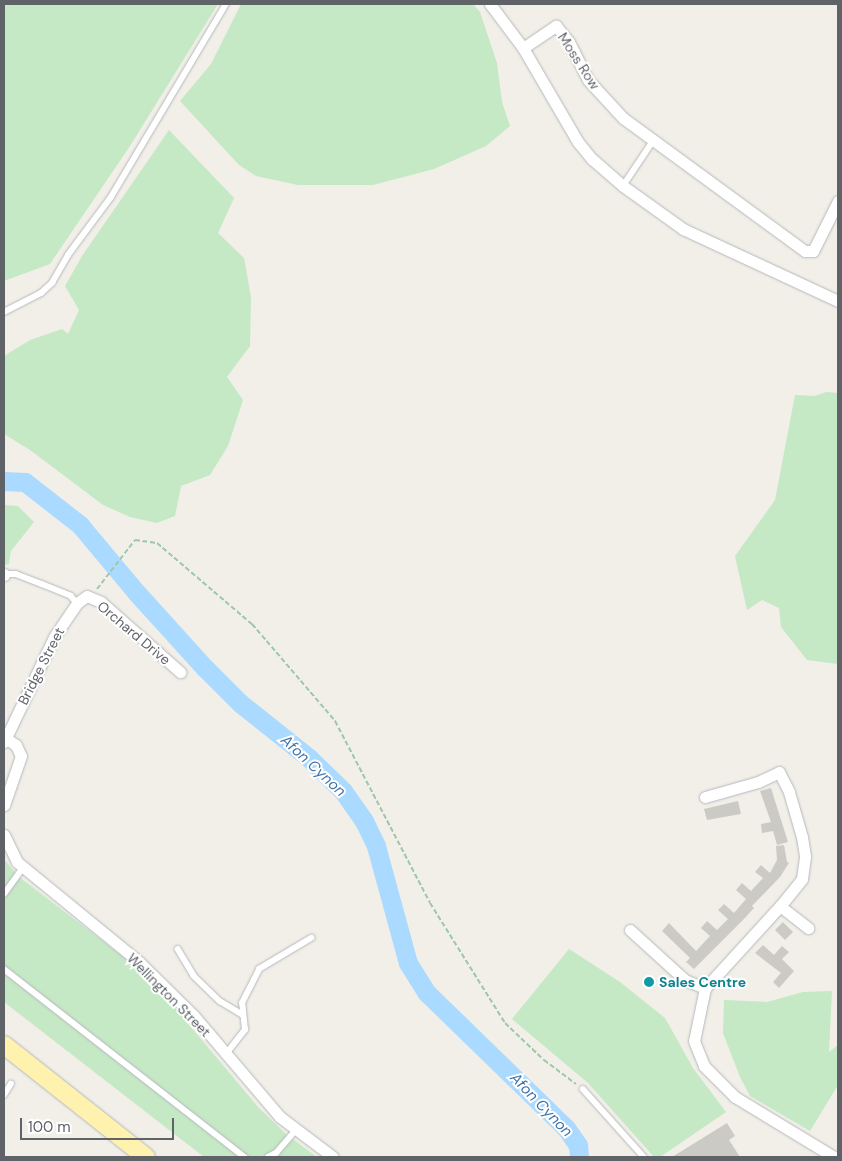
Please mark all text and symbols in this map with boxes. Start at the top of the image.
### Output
street label: Moss Row [554,29,604,93]
street label: Orchard Drive [94,598,174,668]
street label: Bridge Street [14,624,68,708]
water label: Afon Cynon [277,731,349,801]
street label: Wellington Street [124,950,214,1040]
place label: Sales Centre [659,974,746,990]
marker: Sales Centre [643,976,655,988]
water label: Afon Cynon [506,1069,576,1141]
scale bar [22,1108,176,1140]
text: 100 m [28,1117,71,1137]

